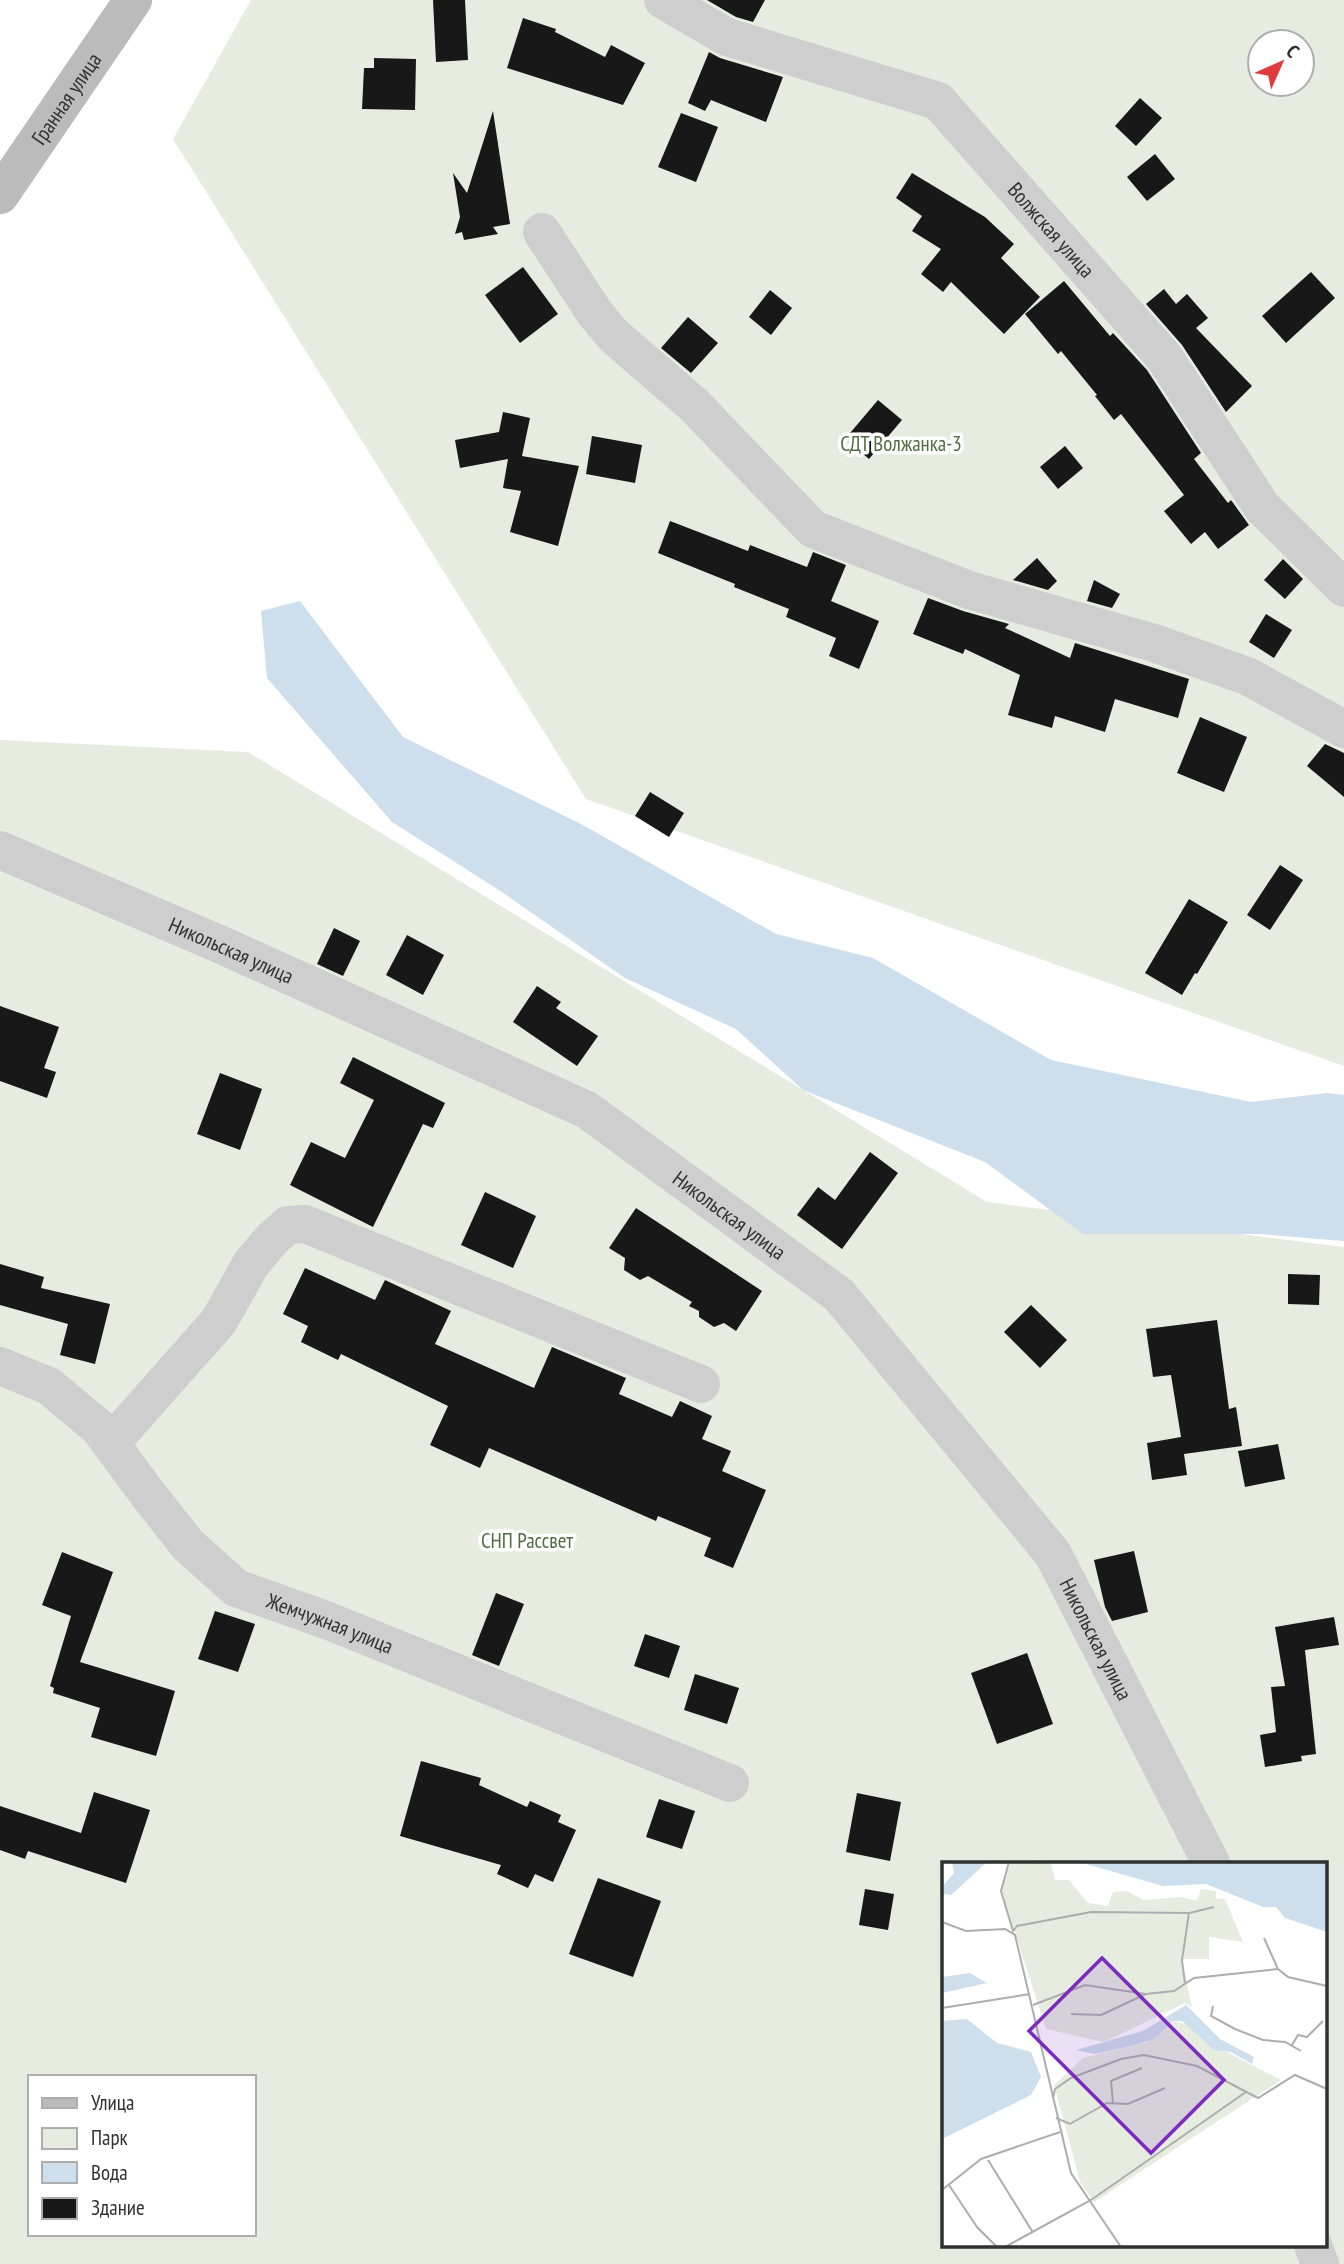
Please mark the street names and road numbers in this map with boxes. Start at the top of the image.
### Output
street label: Гранная улица [25,47,107,150]
street label: Волжская улица [1002,176,1101,283]
street label: Никольская улица [165,911,298,989]
street label: Никольская улица [668,1164,791,1265]
street label: Никольская улица [1054,1573,1139,1705]
street label: Жемчужная улица [262,1586,397,1659]

